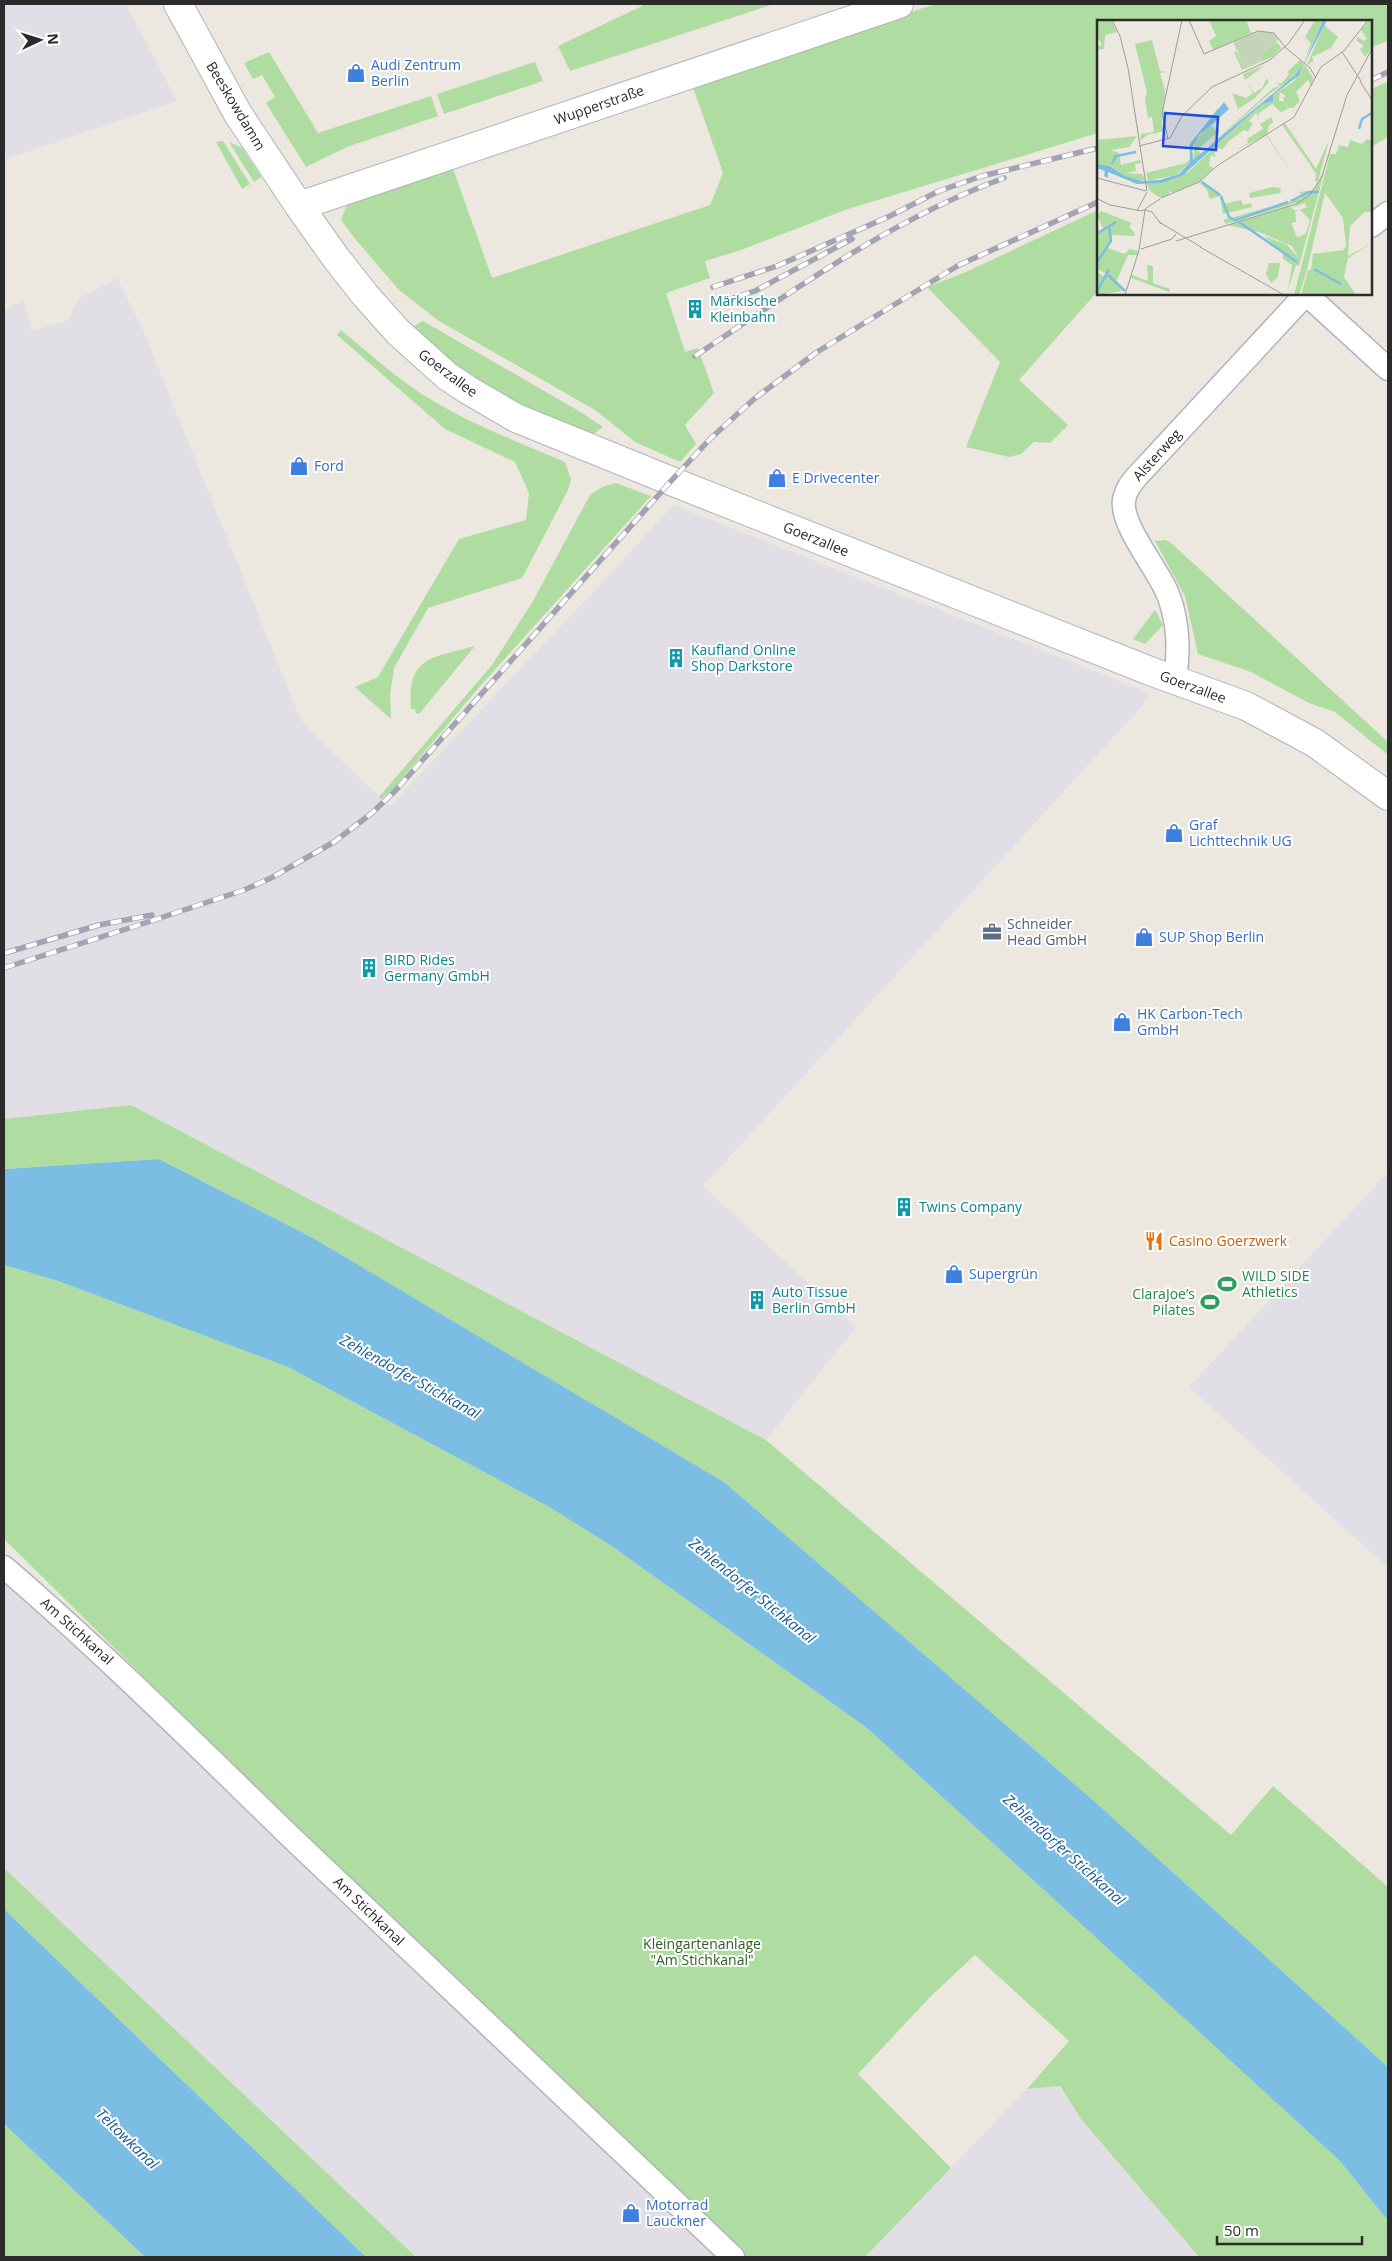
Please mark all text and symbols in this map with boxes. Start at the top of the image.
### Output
north arrow [15,15,65,65]
inset map [1097,20,1372,295]
text: N [44,33,63,45]
place label: Audi Zentrum Berlin [371,55,461,90]
street label: Beeskowdamm [202,58,270,154]
shop icon: Audi Zentrum Berlin [345,62,367,84]
street label: Wupperstraße [551,80,646,129]
place label: Märkische Kleinbahn [710,291,777,326]
building icon: Märkische Kleinbahn [684,298,706,320]
street label: Goerzallee [415,344,482,401]
street label: Alsterweg [1128,424,1185,485]
shop icon: Ford [288,455,310,477]
place label: Ford [314,456,344,475]
shop icon: E Drivecenter [766,467,788,489]
place label: E Drivecenter [792,468,880,487]
street label: Goerzallee [780,517,852,560]
place label: Kaufland Online Shop Darkstore [691,640,796,675]
building icon: Kaufland Online Shop Darkstore [665,647,687,669]
street label: Goerzallee [1157,666,1229,707]
place label: Graf Lichttechnik UG [1189,815,1292,850]
shop icon: Graf Lichttechnik UG [1163,822,1185,844]
place label: Schneider Head GmbH [1007,914,1087,949]
office icon: Schneider Head GmbH [981,921,1003,943]
shop icon: SUP Shop Berlin [1133,926,1155,948]
place label: SUP Shop Berlin [1159,927,1264,946]
place label: BIRD Rides Germany GmbH [384,950,490,985]
building icon: BIRD Rides Germany GmbH [358,957,380,979]
place label: HK Carbon-Tech GmbH [1137,1004,1243,1039]
shop icon: HK Carbon-Tech GmbH [1111,1011,1133,1033]
building icon: Twins Company [893,1196,915,1218]
place label: Twins Company [919,1197,1023,1216]
restaurant icon: Casino Goerzwerk [1143,1230,1165,1252]
place label: Casino Goerzwerk [1169,1231,1288,1250]
shop icon: Supergrün [943,1263,965,1285]
place label: Supergrün [969,1264,1038,1283]
place label: WILD SIDE Athletics [1242,1266,1309,1301]
sports icon: WILD SIDE Athletics [1216,1273,1238,1295]
place label: Auto Tissue Berlin GmbH [772,1282,856,1317]
place label: ClaraJoe’s Pilates [1132,1284,1195,1319]
building icon: Auto Tissue Berlin GmbH [746,1289,768,1311]
sports icon: ClaraJoe’s Pilates [1199,1291,1221,1313]
water label: Zehlendorfer Stichkanal [336,1329,485,1424]
water label: Zehlendorfer Stichkanal [684,1532,821,1648]
street label: Am Stichkanal [37,1593,118,1668]
water label: Zehlendorfer Stichkanal [999,1788,1131,1910]
street label: Am Stichkanal [330,1872,409,1949]
park label: Kleingartenanlage "Am Stichkanal" [643,1934,761,1969]
water label: Teltowkanal [92,2103,164,2174]
place label: Motorrad Lauckner [646,2195,708,2230]
shop icon: Motorrad Lauckner [620,2202,642,2224]
scale bar [1217,2214,1362,2246]
text: 50 m [1224,2220,1259,2240]

